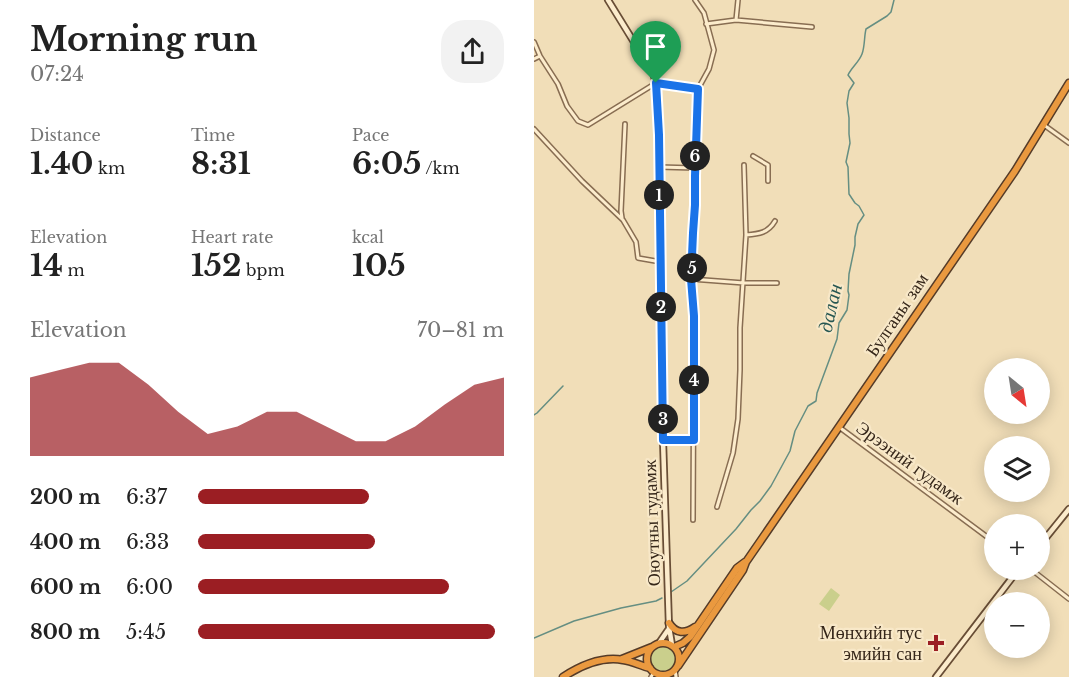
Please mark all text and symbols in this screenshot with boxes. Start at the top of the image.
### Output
text: Morning run [30,19,258,60]
button: share [441,20,504,83]
pin [630,21,681,83]
icon: arrive [639,30,672,63]
text: 07:24 [30,62,84,86]
text: Distance [30,125,101,145]
text: Time [191,125,235,145]
text: Pace [352,125,389,145]
pin: 6 [680,141,710,171]
text: 1.40 [30,145,93,182]
text: 8:31 [191,145,251,182]
text: 6:05 [352,145,421,182]
text: 6 [690,146,700,166]
text: km [93,158,125,178]
text: /km [421,158,460,178]
pin: 1 [644,180,674,210]
text: 1 [656,185,662,205]
text: Elevation [30,227,107,247]
text: Heart rate [191,227,273,247]
text: kcal [352,227,384,247]
text: 14 [30,247,63,284]
text: 152 [191,247,241,284]
text: 105 [352,247,406,284]
pin: 5 [677,253,707,283]
text: 5 [687,258,697,278]
text: m [63,260,85,280]
text: bpm [241,260,285,280]
street label: Булганы зам [861,269,933,361]
water label: далан [813,281,847,335]
pin: 2 [646,292,676,322]
text: 2 [656,297,666,317]
text: Elevation [30,318,127,342]
text: 70–81 m [417,318,504,342]
north arrow [984,358,1050,424]
map controls [984,358,1050,658]
pin: 4 [679,365,709,395]
text: 4 [689,370,699,390]
pin: 3 [648,404,678,434]
text: 3 [658,409,668,429]
street label: Эрээний гудамж [852,417,968,510]
button: layers [984,436,1050,502]
street label: Оюутны гудамж [639,459,665,587]
text: 200 m [30,485,101,509]
text: 6:37 [126,485,167,509]
button: + [984,514,1050,580]
text: 400 m [30,530,101,554]
text: 6:33 [126,530,169,554]
text: 600 m [30,575,101,599]
text: 6:00 [126,575,173,599]
button: − [984,592,1050,658]
text: 800 m [30,620,100,644]
text: 5:45 [126,620,166,644]
place label: Мөнхийн тус эмийн сан [820,622,922,665]
marker: Мөнхийн тус эмийн сан [927,634,945,652]

